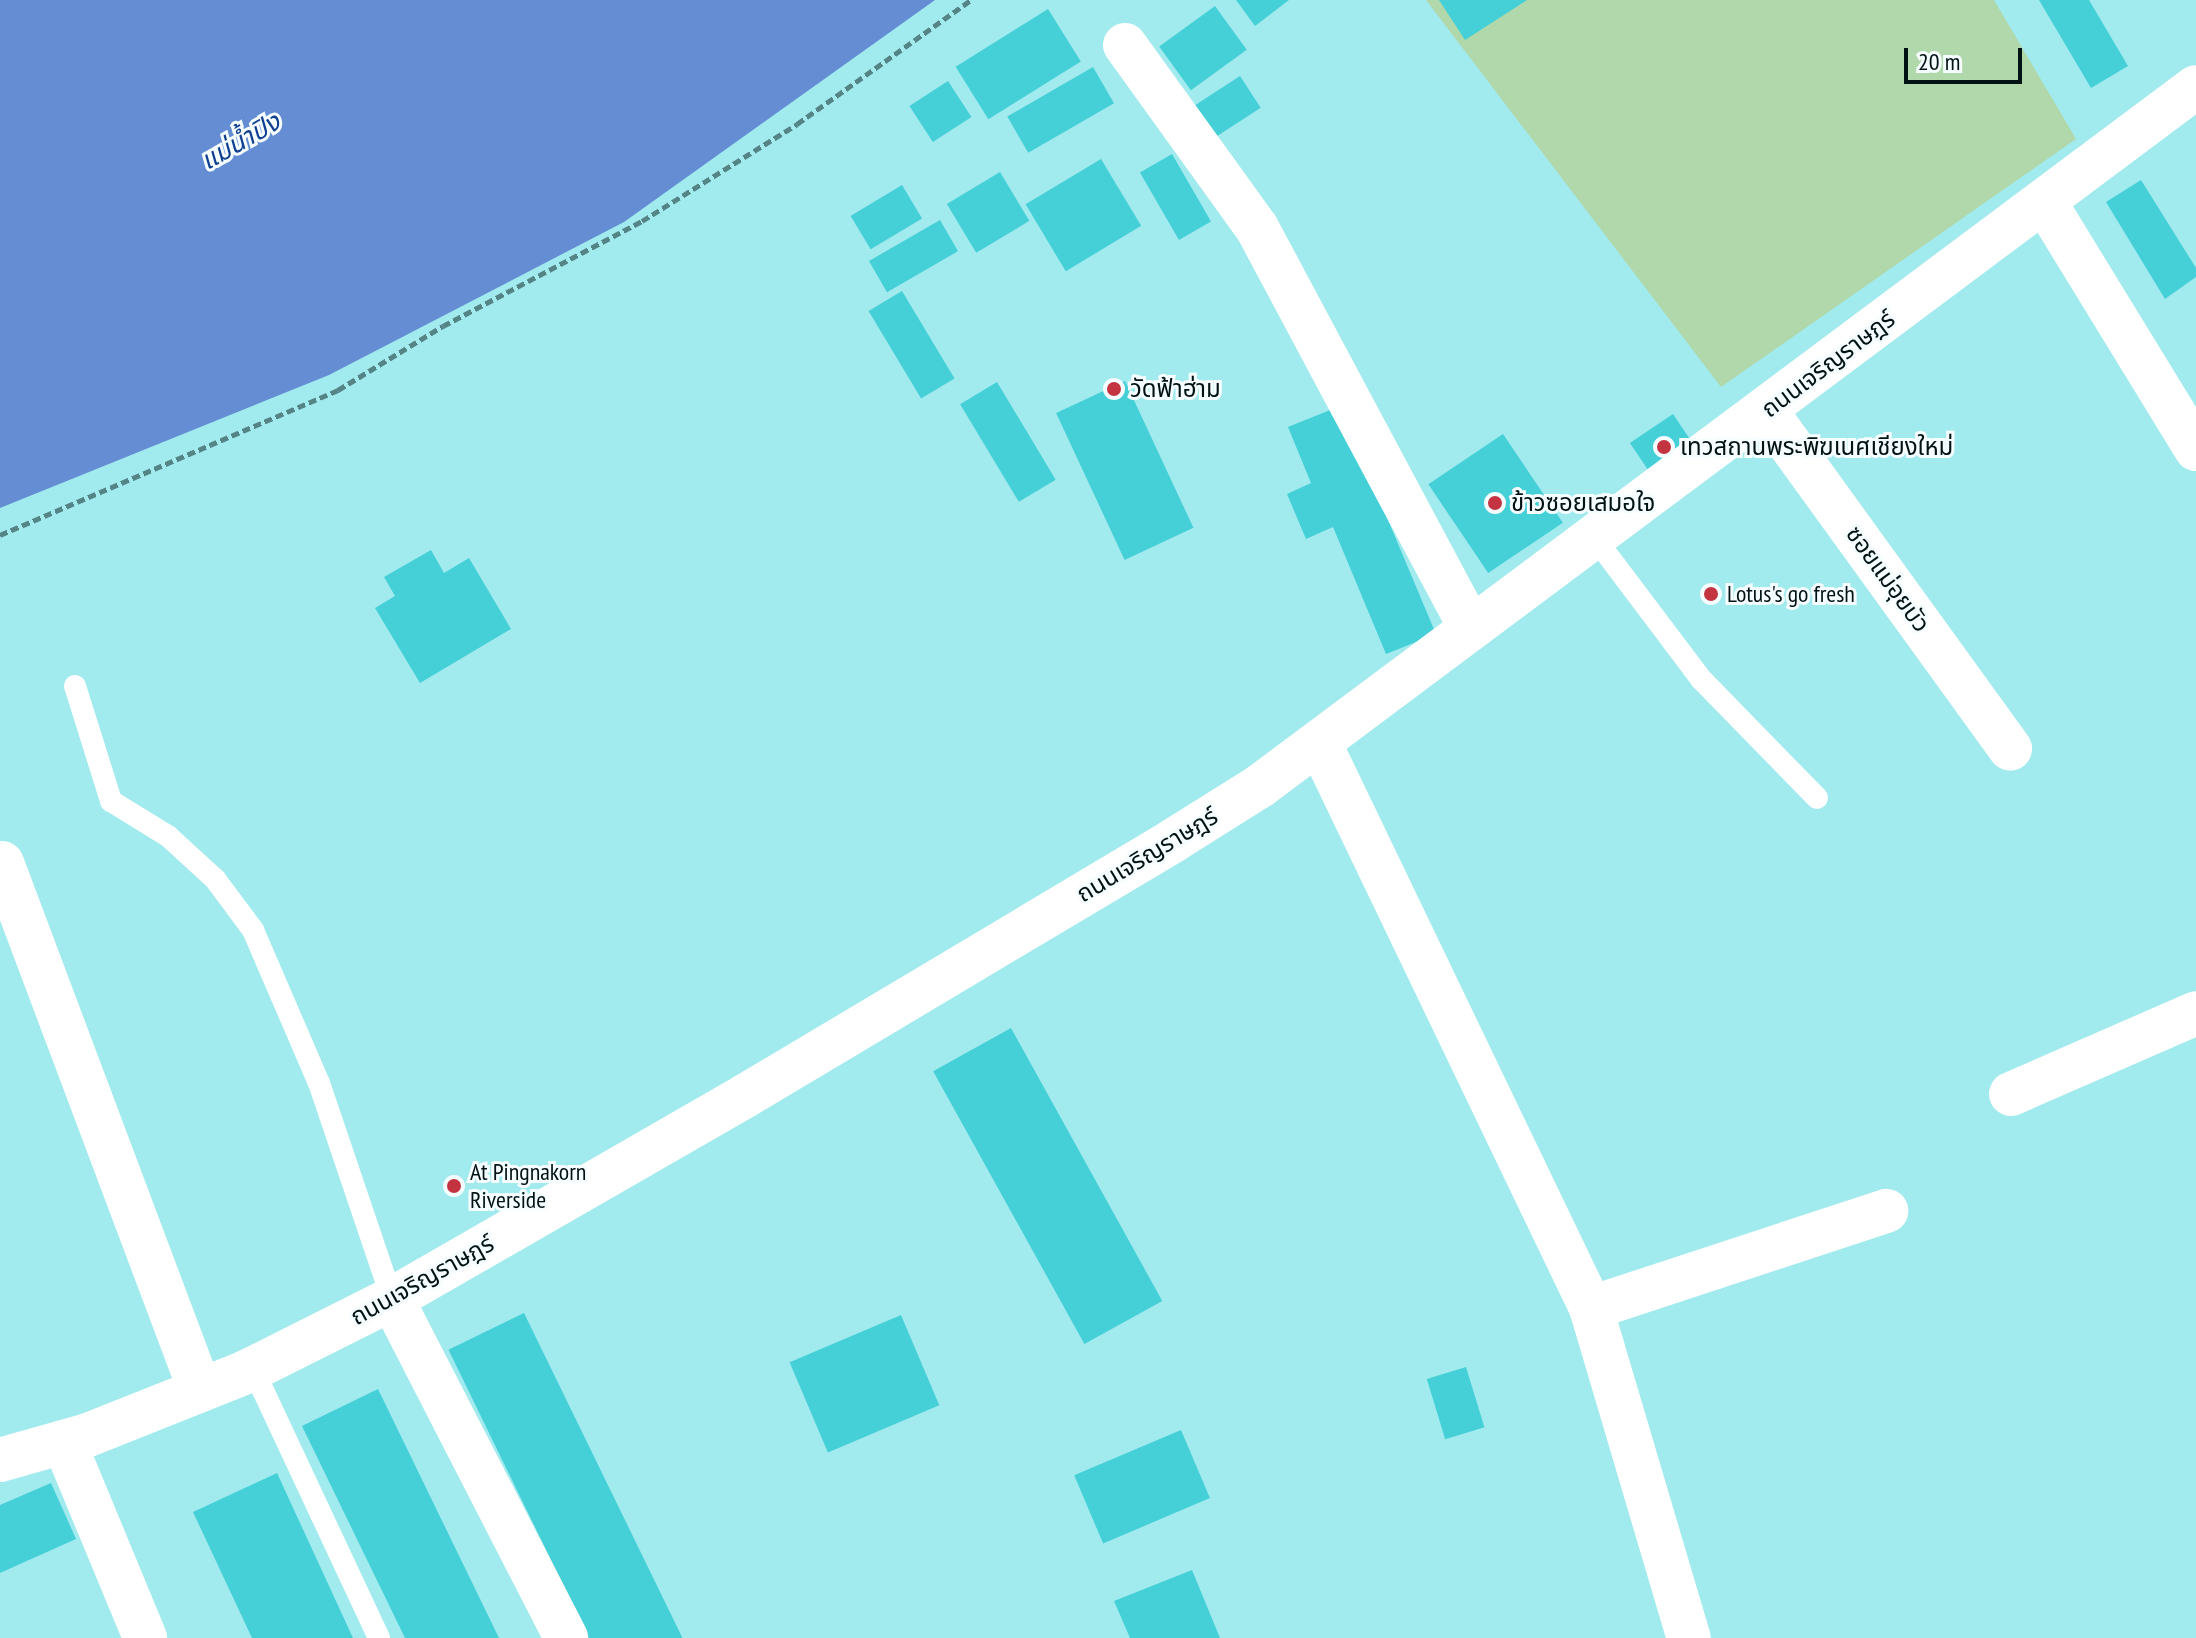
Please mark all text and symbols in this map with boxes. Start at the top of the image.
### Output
scale bar [1908,32,2026,82]
text: 20 m [1918,46,1960,77]
water label: แม่น้ำปิง [195,106,285,176]
street label: ถนนเจริญราษฎร์ [1756,304,1900,424]
place label: วัดฟ้าฮ่าม [1130,375,1221,403]
marker: วัดฟ้าฮ่าม [1105,380,1123,398]
place label: เทวสถานพระพิฆเนศเชียงใหม่ [1680,433,1953,461]
marker: เทวสถานพระพิฆเนศเชียงใหม่ [1655,438,1673,456]
place label: ข้าวซอยเสมอใจ [1511,489,1655,517]
marker: ข้าวซอยเสมอใจ [1486,494,1504,512]
street label: ซอยแม่อุยบัว [1840,520,1936,638]
place label: Lotus's go fresh [1727,580,1855,608]
marker: Lotus's go fresh [1702,585,1720,603]
street label: ถนนเจริญราษฎร์ [1071,802,1223,908]
place label: At Pingnakorn Riverside [470,1158,586,1214]
marker: At Pingnakorn Riverside [445,1177,463,1195]
street label: ถนนเจริญราษฎร์ [345,1229,499,1331]

